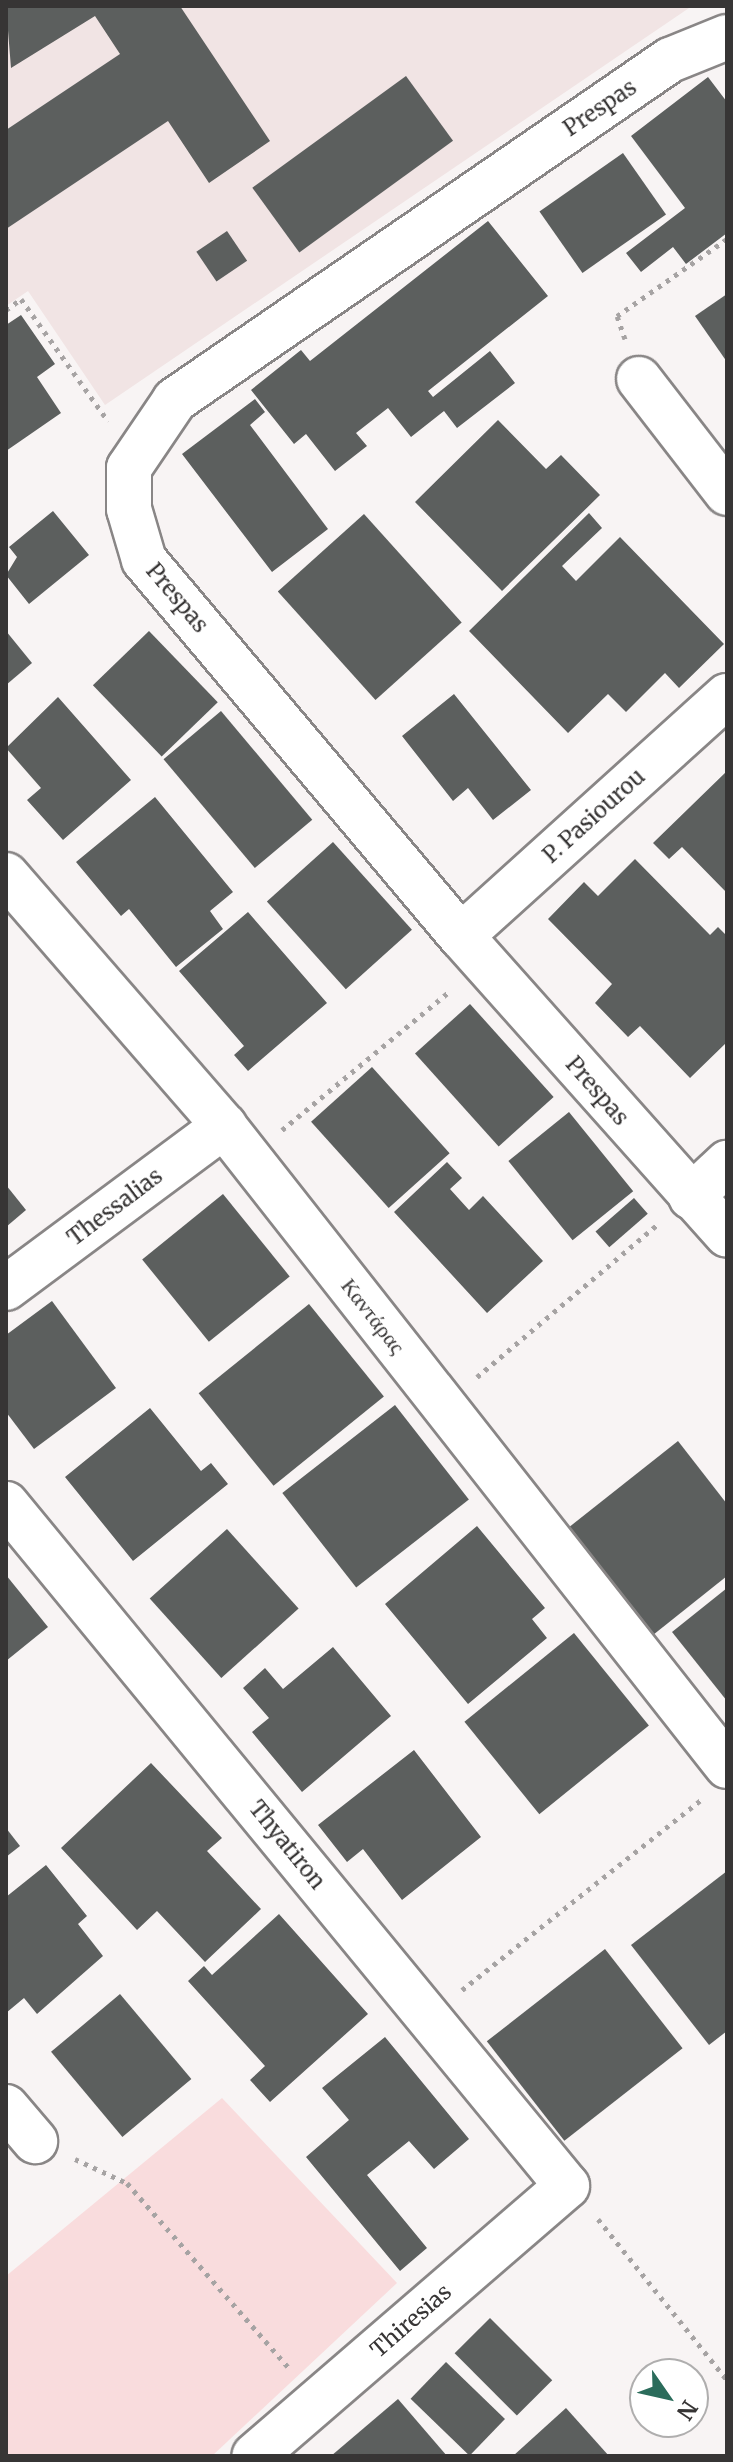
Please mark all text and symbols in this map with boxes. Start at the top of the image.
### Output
street label: Prespas [559,74,641,142]
street label: Prespas [140,558,214,638]
street label: P. Pasiourou [538,763,650,869]
street label: Prespas [560,1051,634,1131]
street label: Thessalias [62,1163,168,1251]
street label: Καντάρας [335,1273,411,1359]
street label: Thyatiron [243,1795,331,1895]
street label: Thiresias [365,2279,457,2363]
north arrow [629,2358,709,2438]
text: N [671,2395,704,2425]

